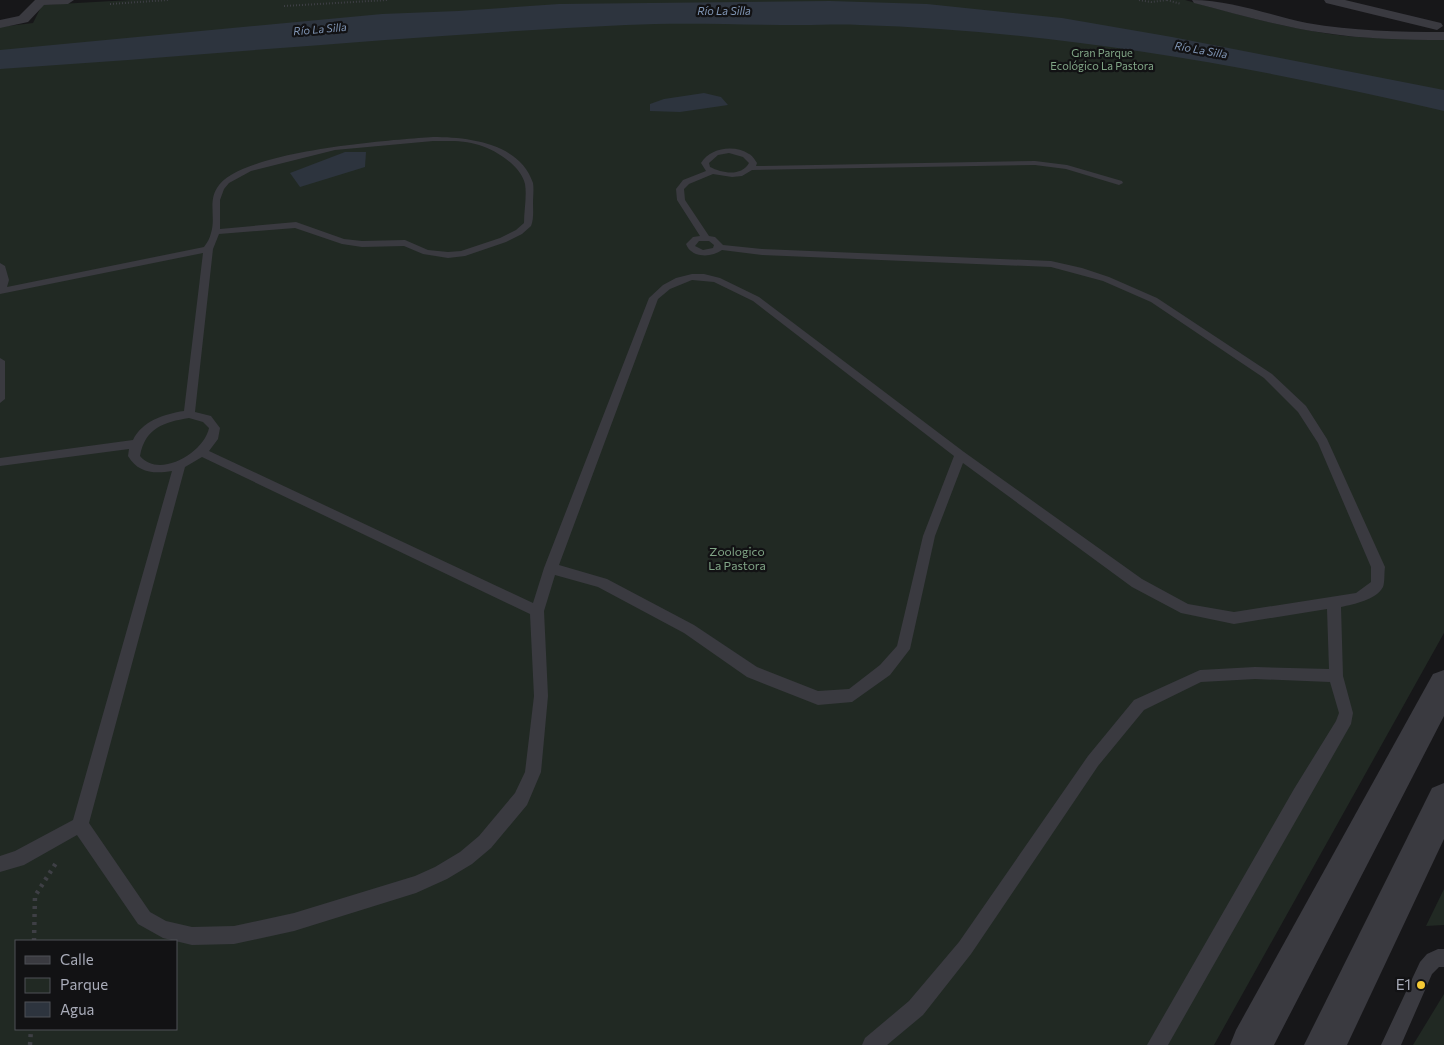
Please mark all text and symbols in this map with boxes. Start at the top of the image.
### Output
water label: Río La Silla [697,4,751,17]
water label: Río La Silla [293,20,347,37]
water label: Río La Silla [1174,38,1229,61]
park label: Gran Parque Ecológico La Pastora [1050,46,1154,72]
park label: Zoologico La Pastora [708,544,766,572]
legend [15,940,178,1030]
text: Calle [60,950,94,968]
text: Parque [60,975,108,993]
place label: E1 [1396,975,1411,993]
marker: E1 [1415,979,1427,991]
text: Agua [60,1000,94,1018]

